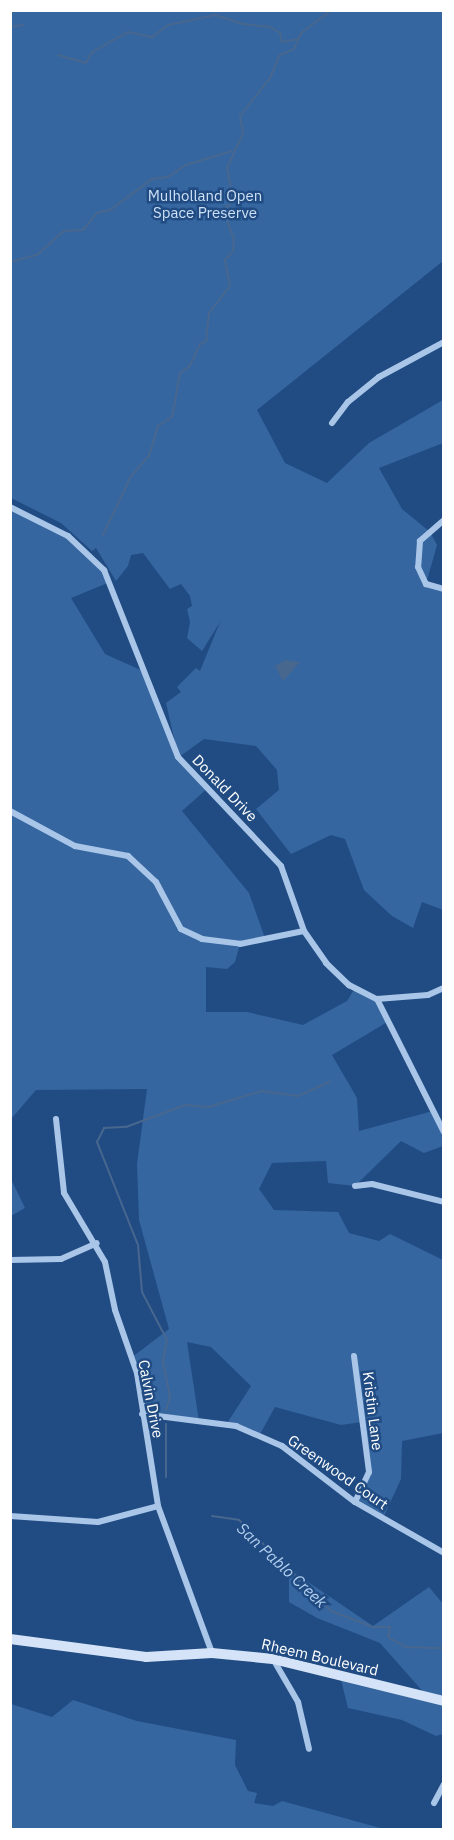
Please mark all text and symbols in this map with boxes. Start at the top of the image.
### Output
park label: Mulholland Open Space Preserve [148,186,262,221]
street label: Donald Drive [189,751,261,825]
street label: Calvin Drive [135,1358,167,1440]
street label: Kristin Lane [359,1371,387,1451]
street label: Greenwood Court [284,1431,392,1513]
water label: San Pablo Creek [233,1518,331,1612]
street label: Rheem Boulevard [260,1635,380,1679]

